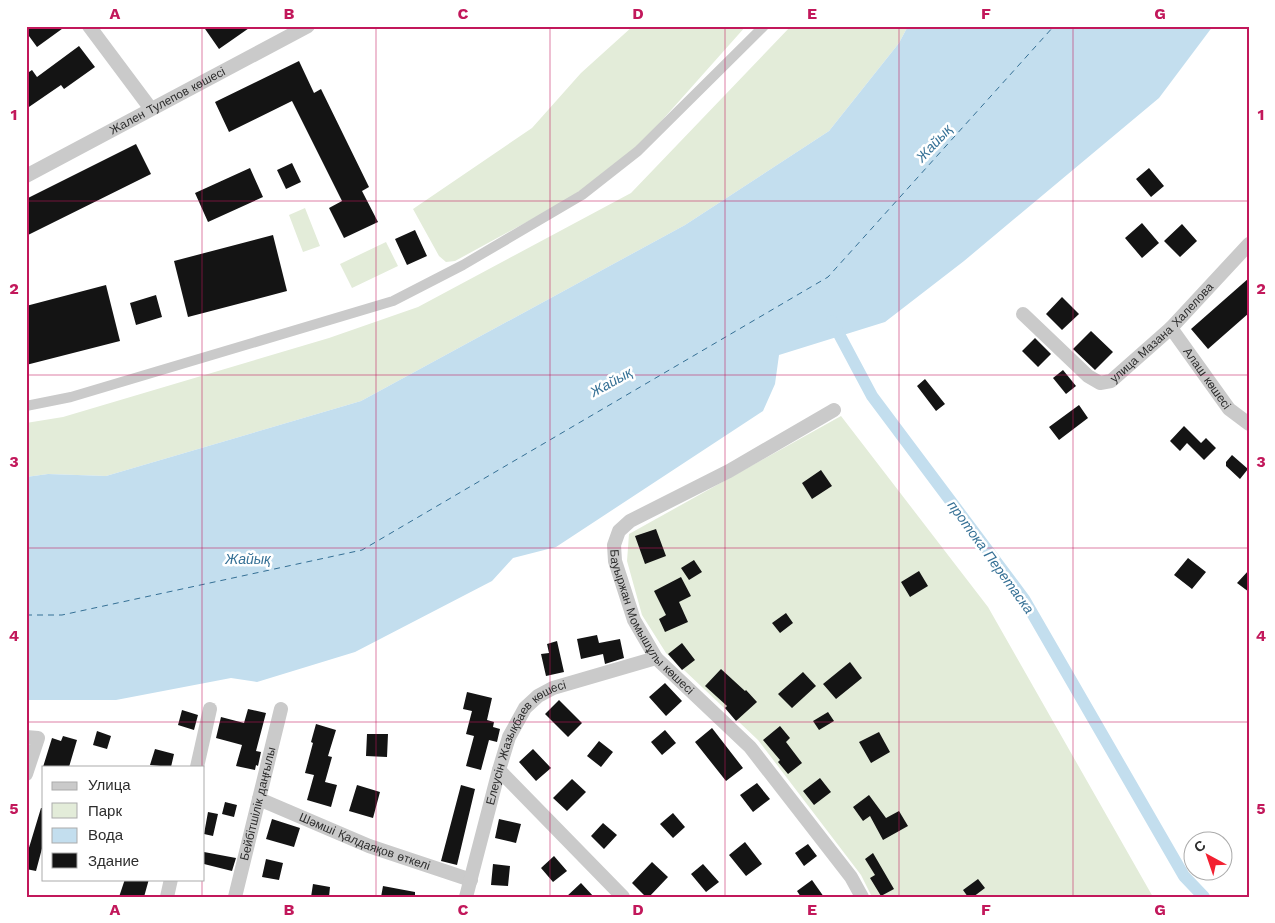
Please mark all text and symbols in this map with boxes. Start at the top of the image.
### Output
text: A [110,4,121,23]
text: B [284,4,295,23]
text: C [458,4,469,23]
text: D [632,4,644,23]
text: E [807,4,817,23]
text: F [981,4,991,23]
text: G [1154,4,1166,23]
street label: Жален Тулепов көшесі [107,64,228,137]
text: 1 [11,105,17,124]
text: 1 [1258,105,1264,124]
water label: Жайық [912,120,956,166]
text: 2 [9,279,19,298]
text: 2 [1256,279,1266,298]
street label: улица Мазана Халелова [1107,280,1217,386]
street label: Алаш көшесі [1180,345,1234,412]
water label: Жайық [586,363,636,400]
text: 3 [9,452,19,471]
text: 3 [1256,452,1266,471]
water label: протока Перетаска [945,497,1037,617]
street label: Бауыржан Момышұлы көшесі [607,549,697,697]
water label: Жайық [224,551,272,567]
text: 4 [9,626,19,645]
text: 4 [1256,626,1266,645]
street label: Елеусін Жазықбаев көшесі [483,678,568,807]
street label: Бейбітшілік даңғылы [237,745,278,862]
legend [42,766,205,880]
text: Улица [88,776,131,794]
text: 5 [9,799,19,818]
text: 5 [1256,799,1266,818]
text: Парк [88,802,122,820]
street label: Шәмші Қалдаяқов өткелі [297,810,432,873]
text: Вода [88,826,124,844]
north arrow [1182,830,1232,880]
text: С [1191,837,1209,855]
text: Здание [88,852,139,870]
text: A [110,900,121,919]
text: B [284,900,295,919]
text: C [458,900,469,919]
text: D [632,900,644,919]
text: E [807,900,817,919]
text: F [981,900,991,919]
text: G [1154,900,1166,919]

